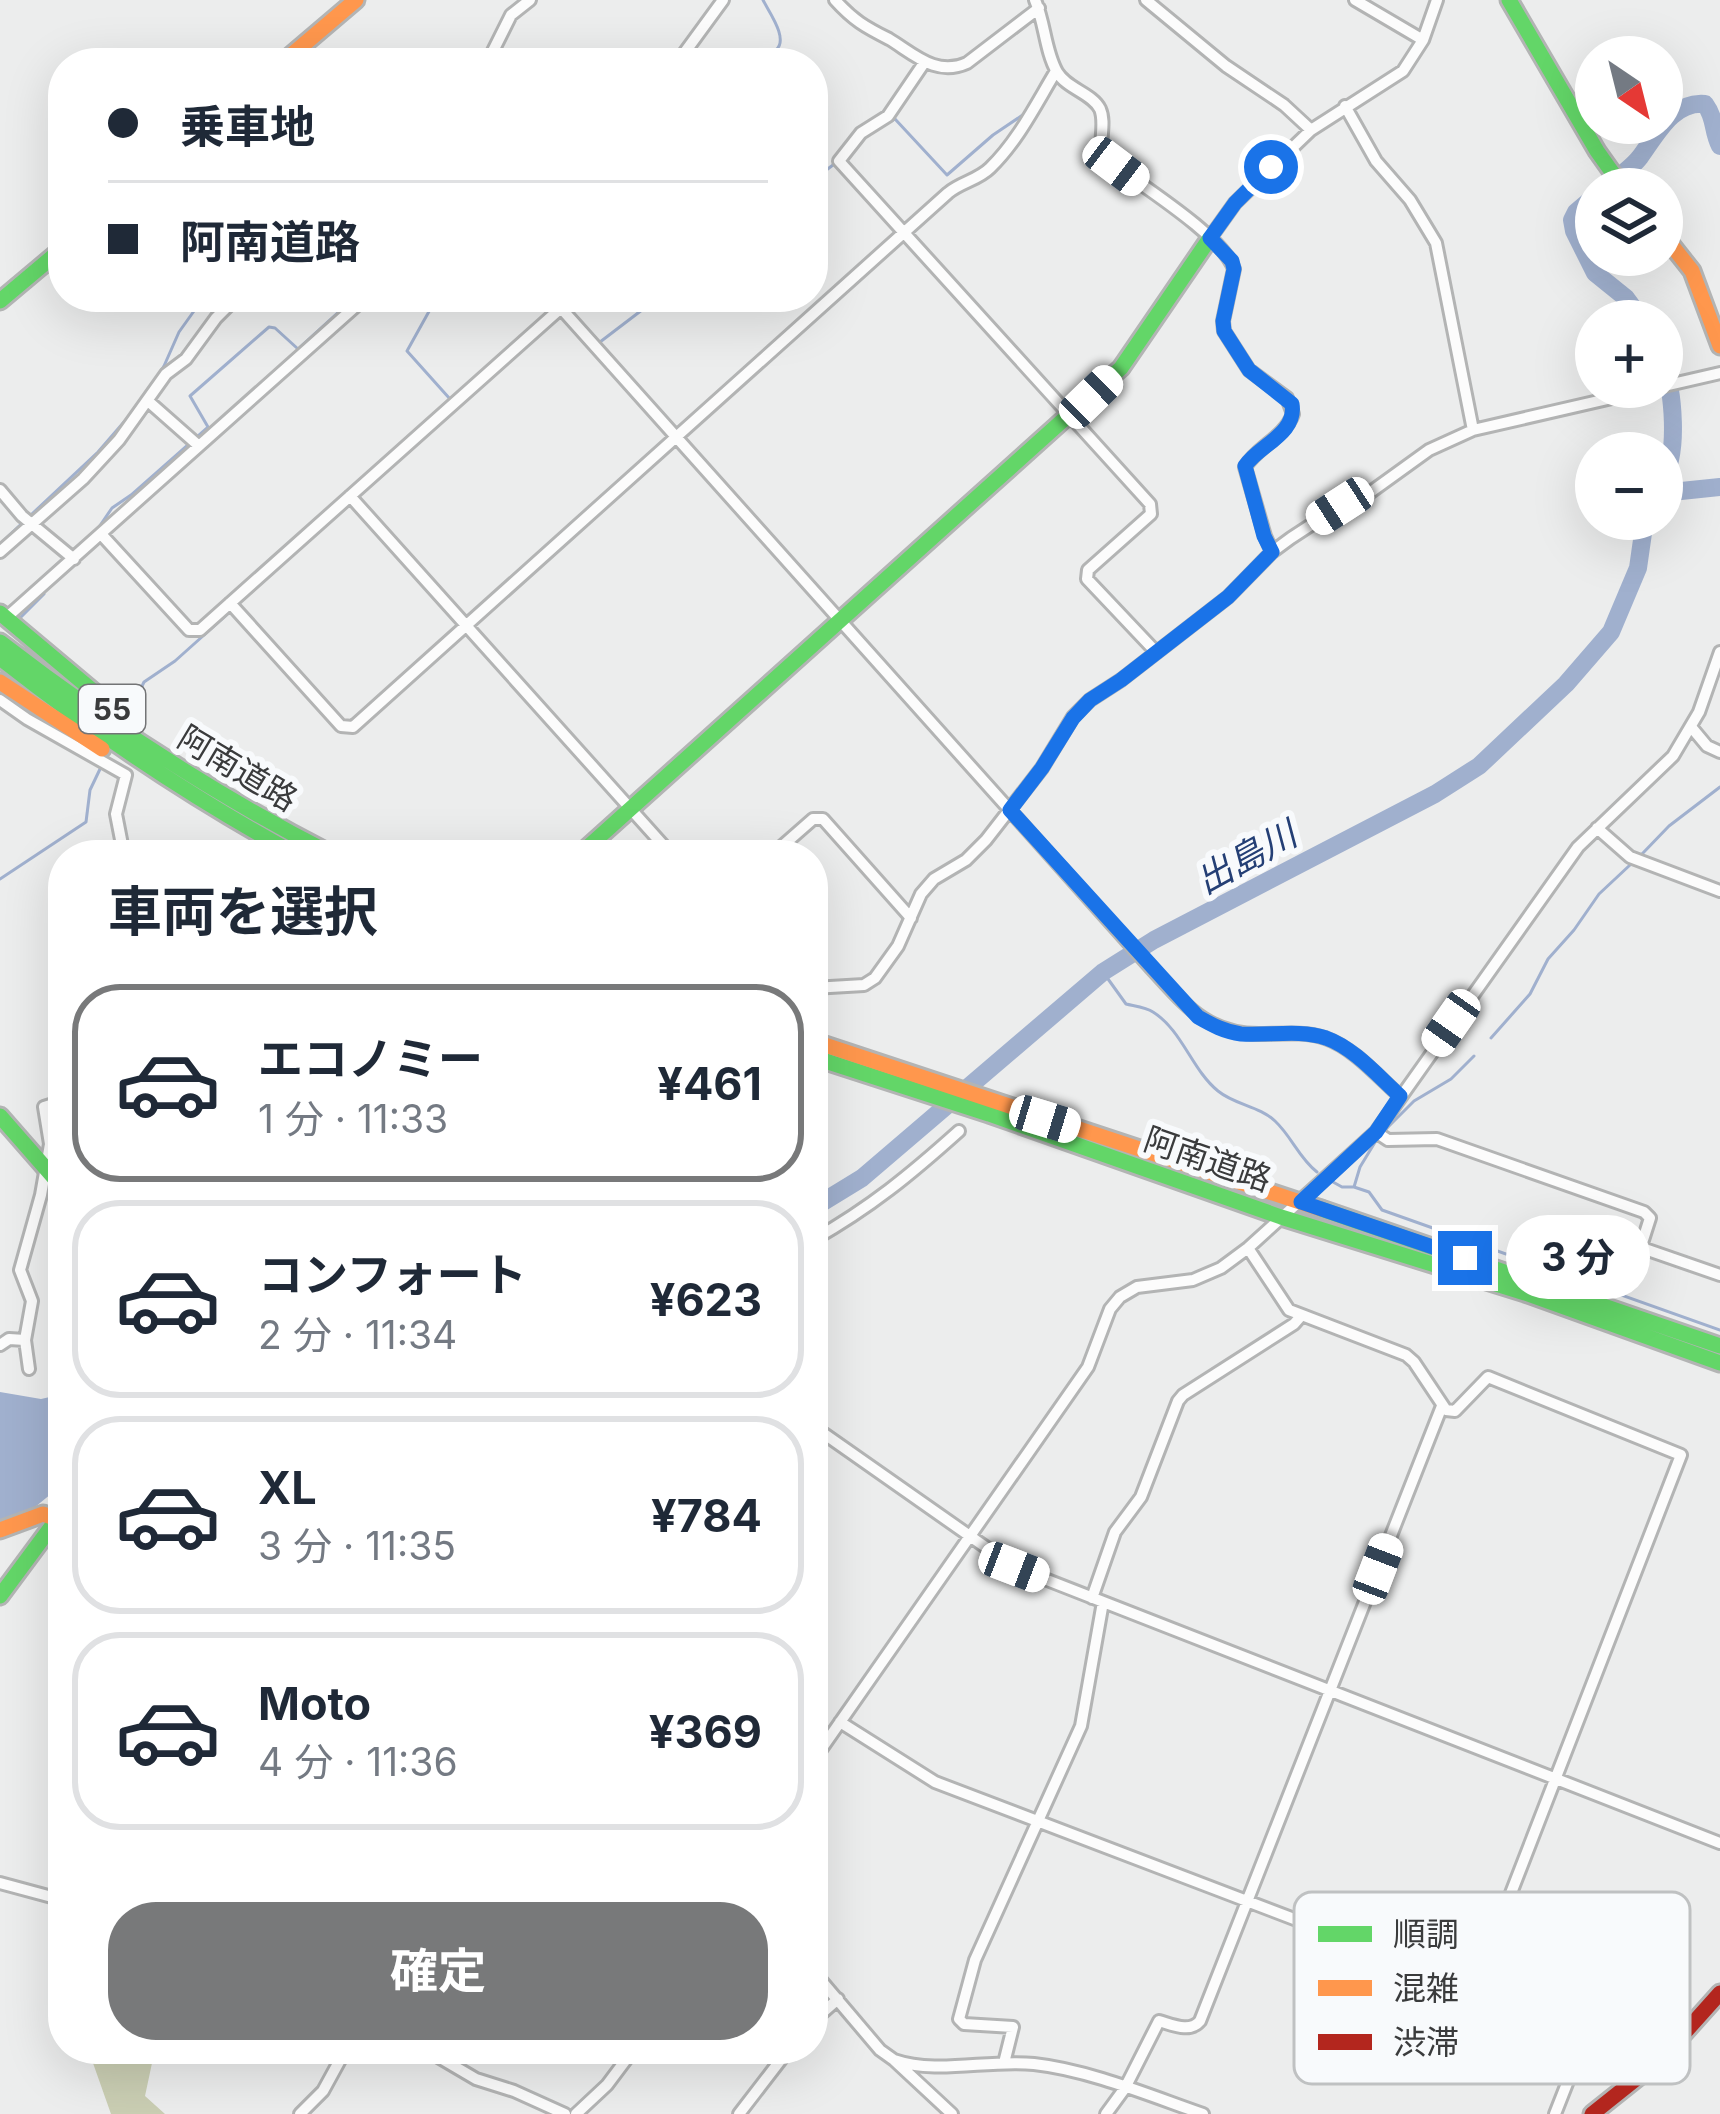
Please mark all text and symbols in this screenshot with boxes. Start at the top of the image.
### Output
north arrow [1575,36,1683,144]
map controls [1575,36,1683,540]
text: 乗車地 [180,99,315,154]
car [1076,130,1156,202]
route start [1244,140,1298,194]
button: layers [1575,168,1683,276]
text: 阿南道路 [180,214,360,269]
button: + [1575,300,1683,408]
car [1053,359,1129,435]
button: − [1575,432,1683,540]
car [1300,471,1380,541]
road number: 55 [79,685,145,733]
street label: 阿南道路 [171,717,305,819]
water label: 出島川 [1188,810,1307,902]
text: 車両を選択 [108,879,378,944]
car [1416,983,1486,1063]
icon: car [114,1029,222,1137]
text: エコノミー [258,1031,483,1086]
text: ¥461 [657,1056,762,1111]
car [1005,1091,1085,1147]
text: 1 分 · 11:33 [258,1095,448,1142]
street label: 阿南道路 [1139,1119,1277,1199]
callout: 3 分 [1507,1216,1651,1300]
route end [1438,1231,1492,1285]
text: 3 分 [1541,1233,1615,1280]
icon: car [114,1245,222,1353]
text: コンフォート [258,1247,527,1302]
text: ¥623 [650,1272,762,1327]
text: 2 分 · 11:34 [258,1311,457,1358]
text: XL [258,1460,317,1515]
icon: car [114,1461,222,1569]
text: ¥784 [651,1488,762,1543]
text: 3 分 · 11:35 [258,1522,456,1569]
car [1348,1529,1408,1609]
car [974,1537,1054,1597]
text: Moto [258,1676,371,1731]
icon: car [114,1677,222,1785]
text: ¥369 [649,1704,762,1759]
text: 4 分 · 11:36 [258,1738,458,1785]
legend [1294,1892,1690,2084]
button: 確定 [108,1902,768,2040]
text: 順調 [1393,1914,1459,1954]
text: 混雑 [1393,1968,1459,2008]
text: 渋滞 [1393,2022,1459,2062]

